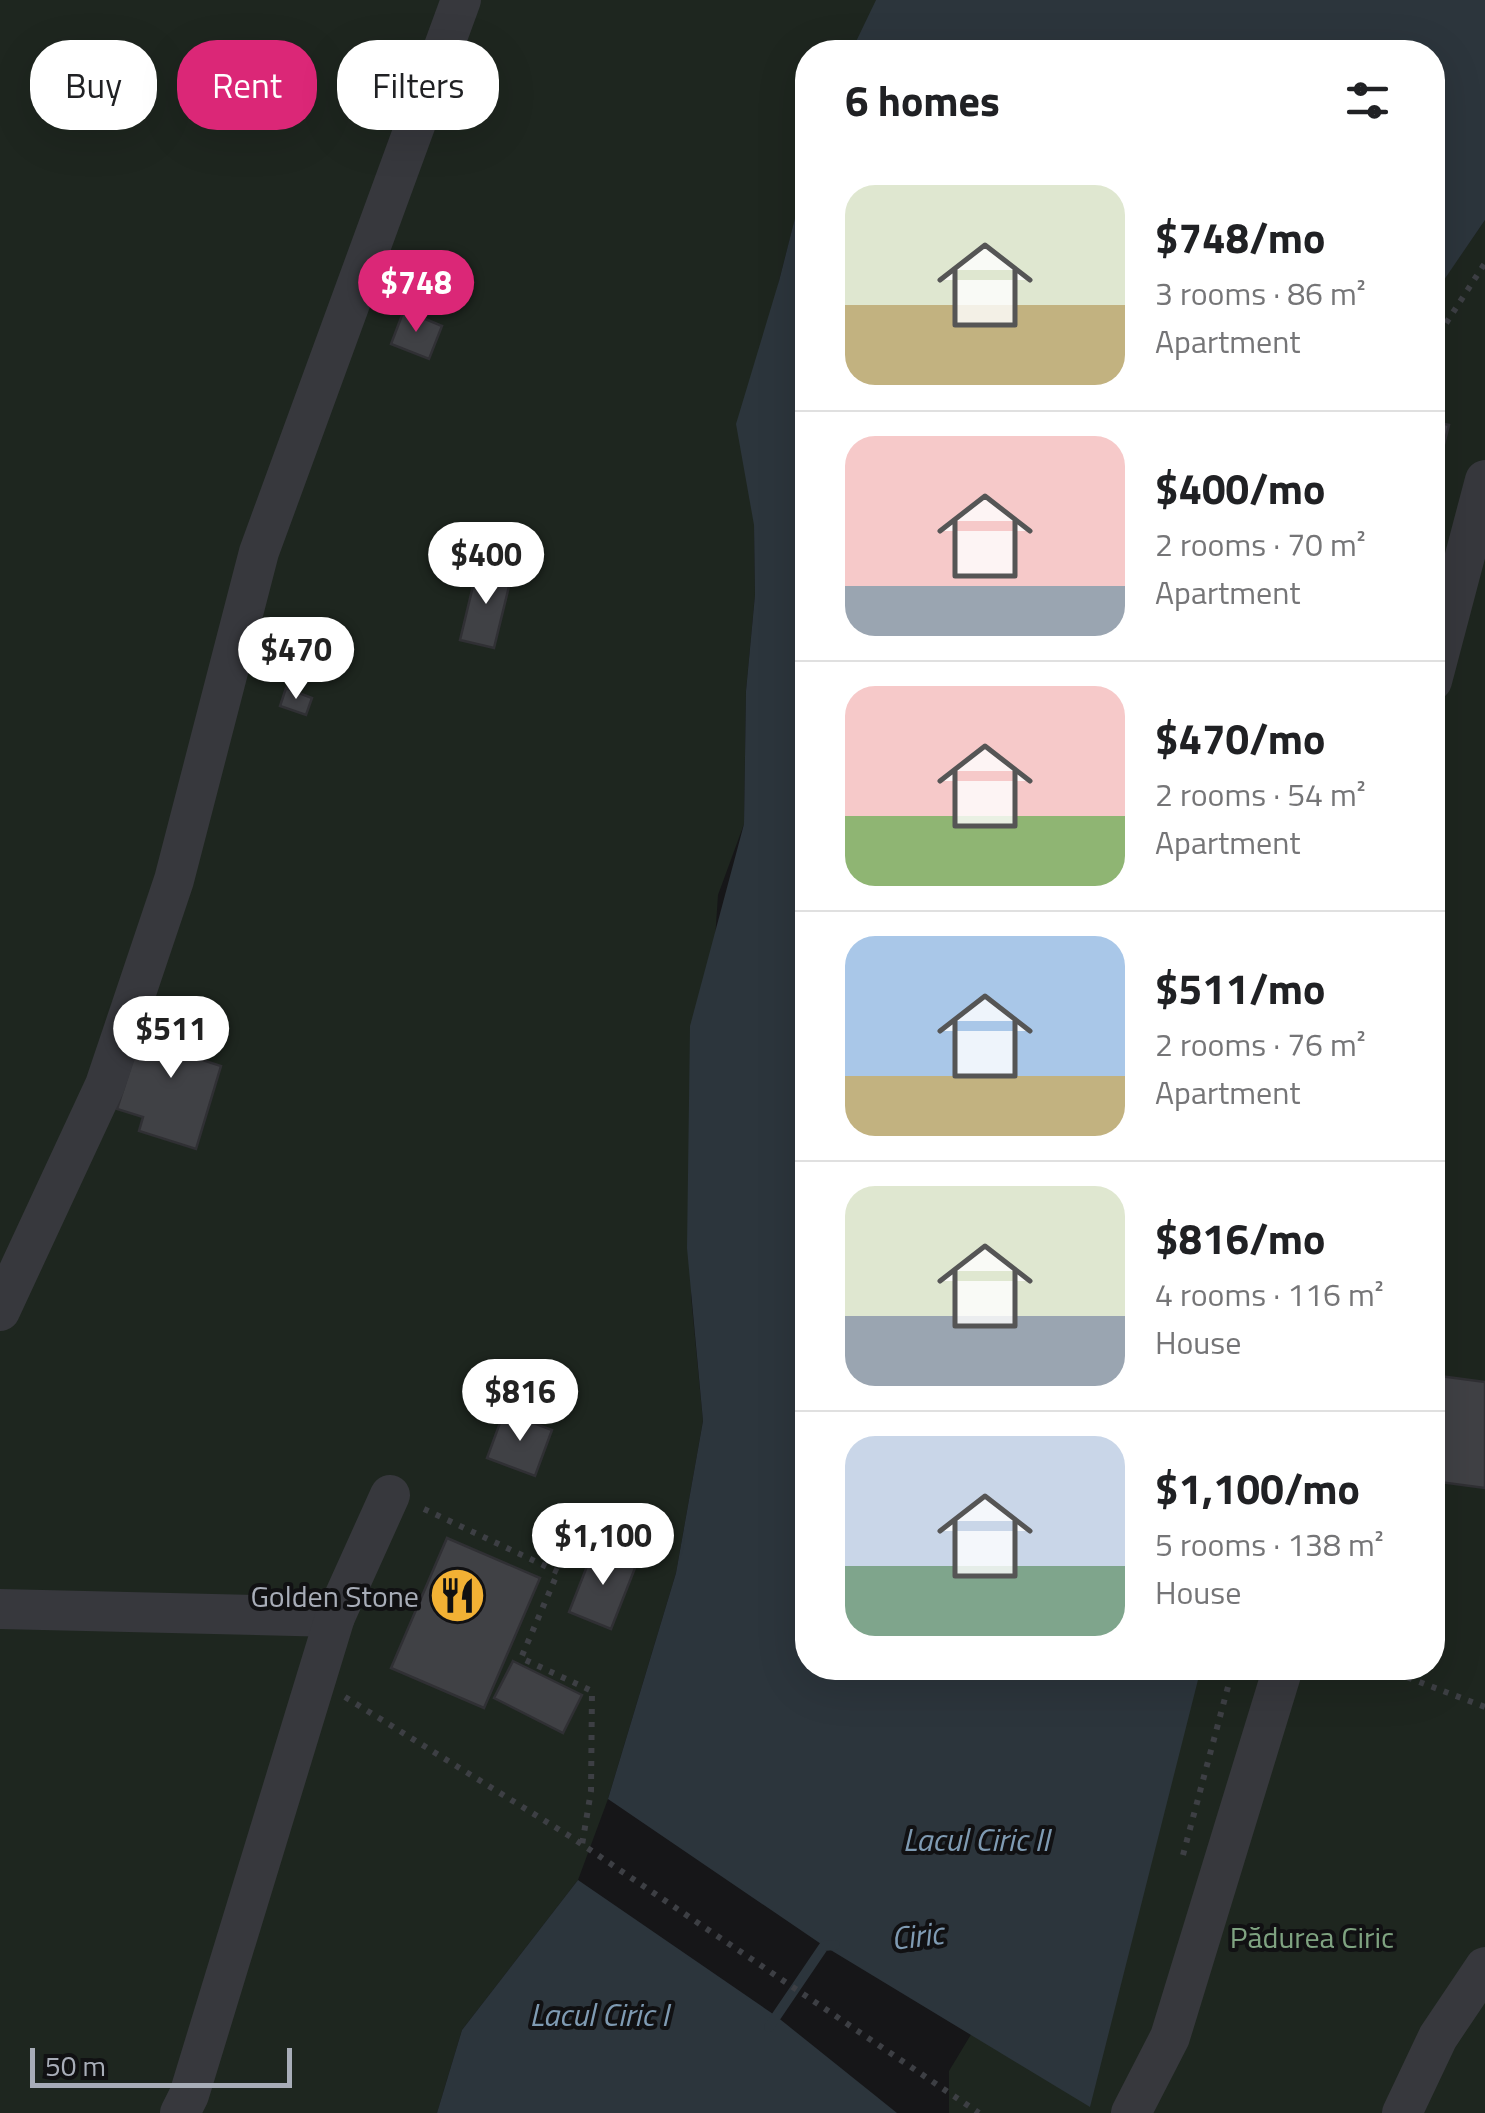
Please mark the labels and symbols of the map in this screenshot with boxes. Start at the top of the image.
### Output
pin: $748 [357,250,475,335]
pin: $400 [427,522,545,607]
pin: $470 [237,617,355,702]
pin: $511 [112,996,230,1081]
pin: $816 [461,1359,579,1444]
pin: $1,100 [522,1503,684,1588]
restaurant icon: Golden Stone [428,1566,488,1626]
place label: Golden Stone [250,1573,419,1619]
water label: Lacul Ciric II [903,1815,1053,1863]
water label: Ciric [888,1908,949,1962]
park label: Pădurea Ciric [1230,1914,1394,1960]
water label: Lacul Ciric I [529,1990,672,2038]
scale bar [30,2043,292,2088]

